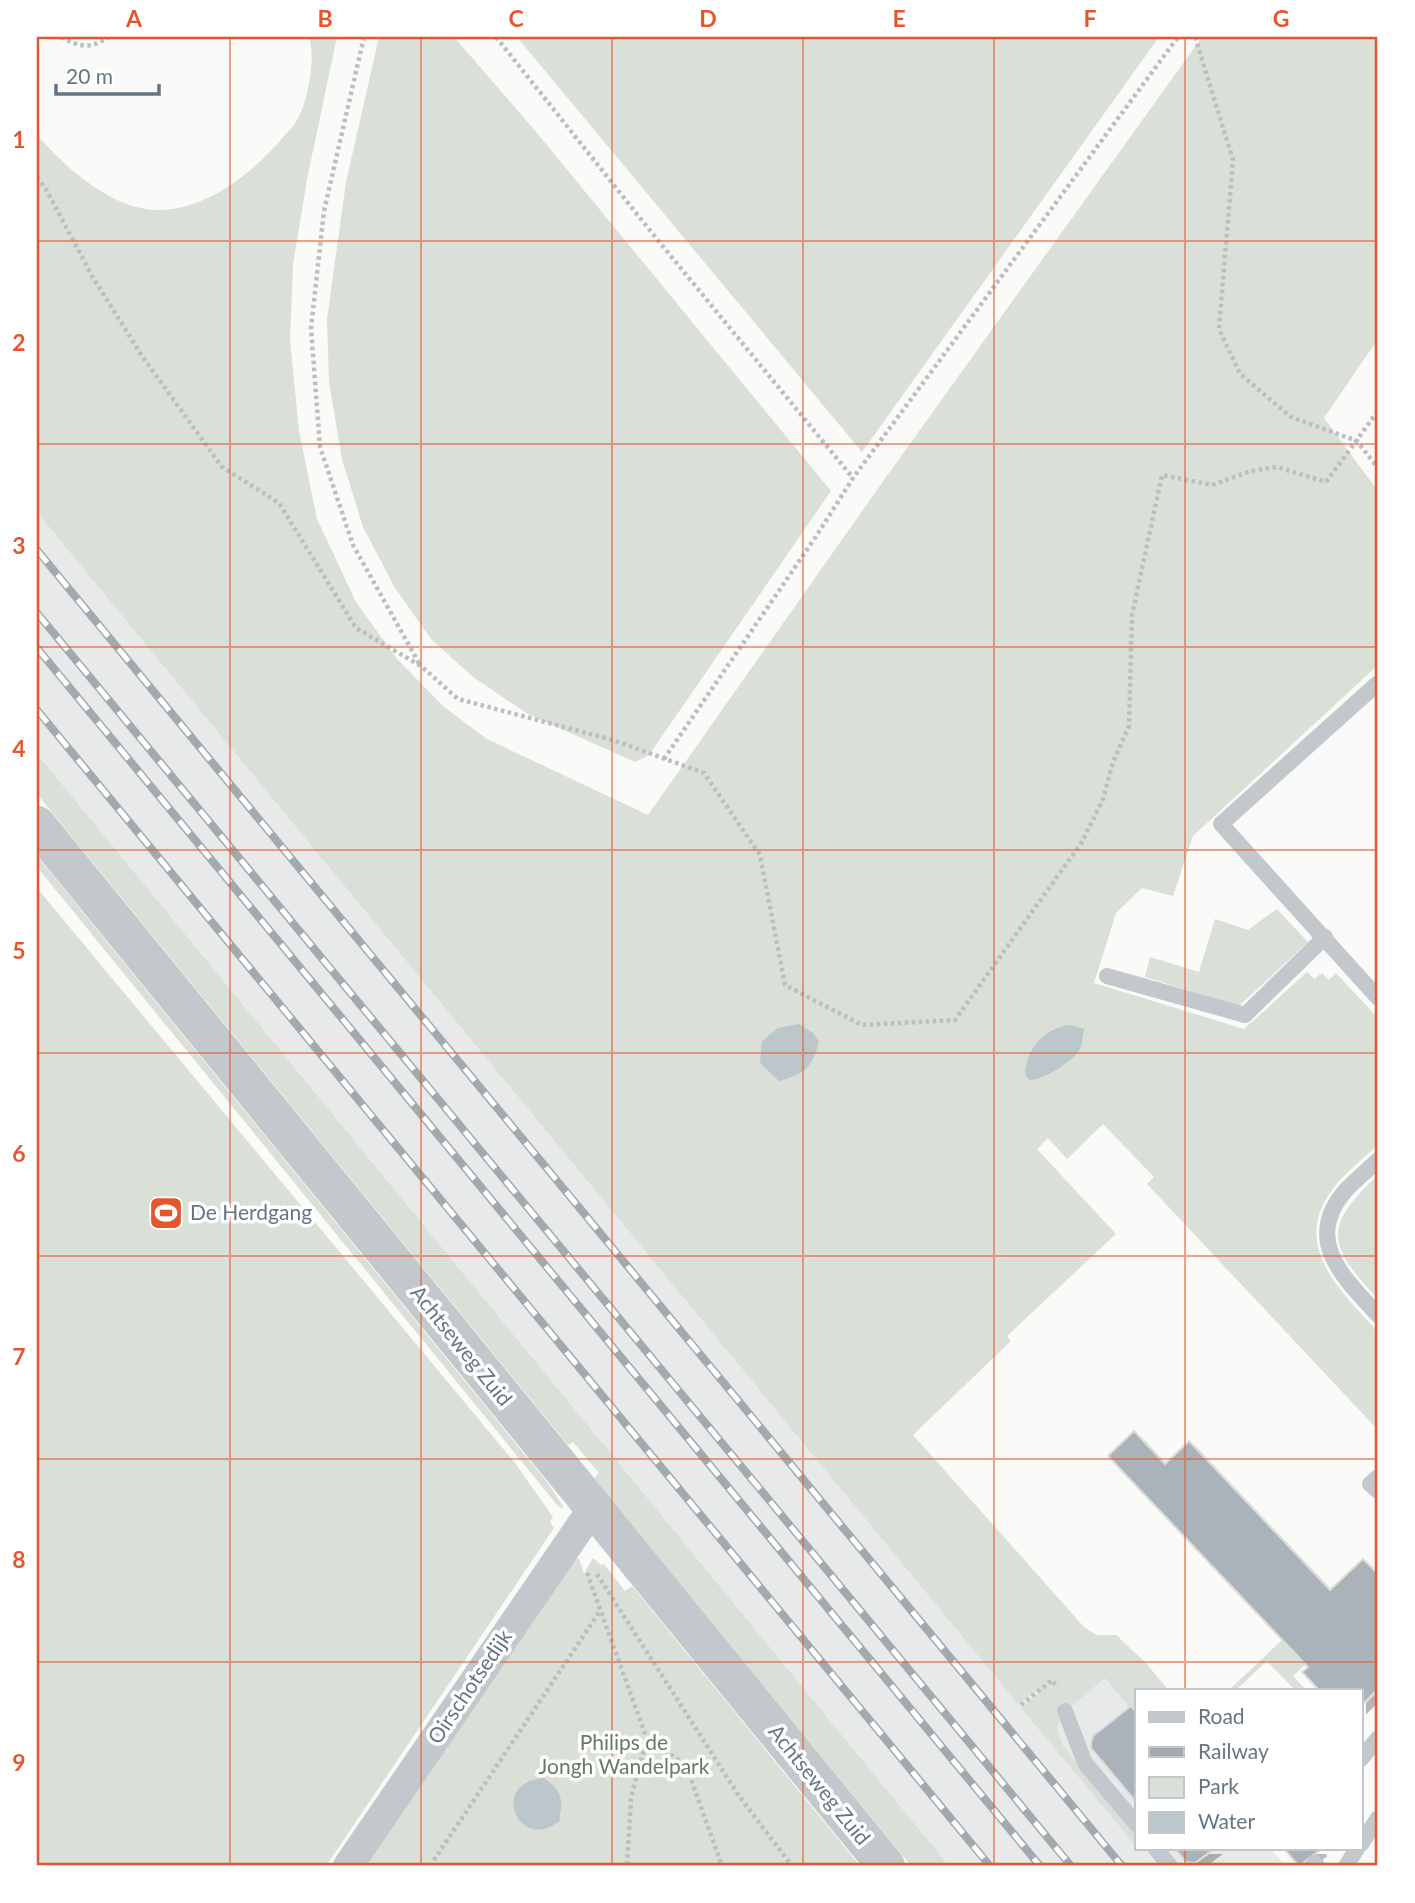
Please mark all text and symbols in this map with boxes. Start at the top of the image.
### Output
text: A [125,4,143,32]
text: B [317,4,333,32]
text: C [508,4,524,32]
text: D [699,4,717,32]
text: E [892,4,906,32]
text: F [1083,4,1097,32]
text: G [1273,4,1289,32]
scale bar [56,52,159,96]
text: 20 m [66,63,113,88]
text: 1 [12,125,26,153]
text: 2 [12,328,26,356]
text: 3 [12,531,26,559]
text: 4 [12,734,26,762]
text: 5 [12,936,26,964]
text: 6 [12,1139,26,1167]
sports icon: De Herdgang [147,1194,185,1232]
place label: De Herdgang [190,1199,312,1224]
street label: Achtseweg Zuid [406,1280,518,1410]
text: 7 [12,1342,26,1370]
text: 8 [12,1545,26,1573]
street label: Oirschotsedijk [421,1624,516,1748]
legend [1135,1689,1362,1850]
text: Road [1198,1703,1245,1728]
street label: Achtseweg Zuid [764,1719,876,1849]
park label: Philips de Jongh Wandelpark [539,1729,710,1778]
text: Railway [1198,1738,1269,1763]
text: 9 [12,1748,26,1776]
text: Park [1198,1773,1239,1798]
text: Water [1198,1808,1255,1833]

